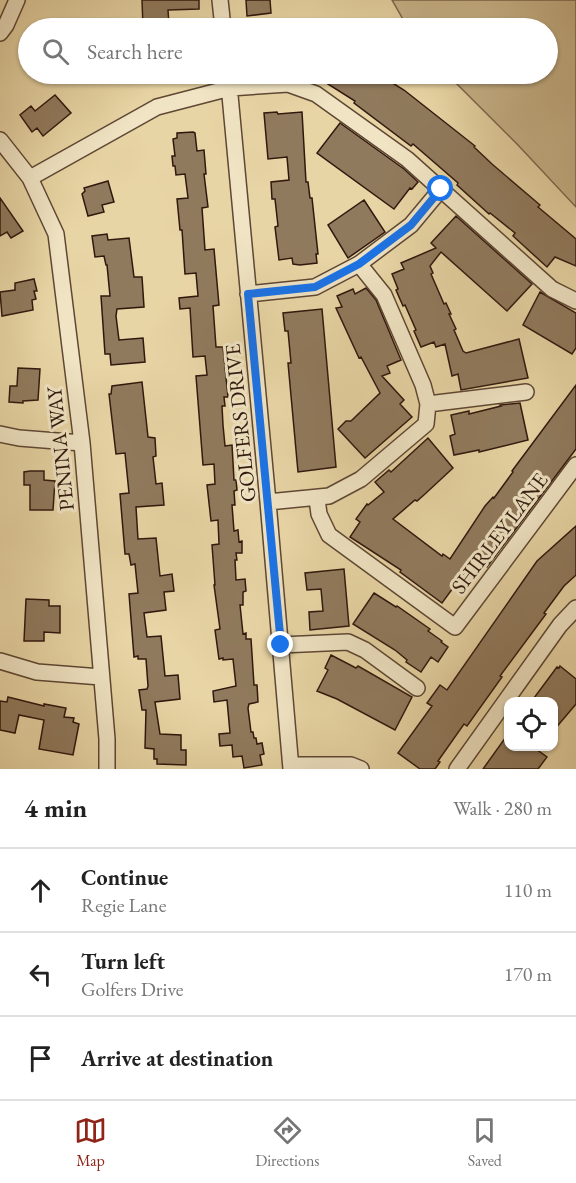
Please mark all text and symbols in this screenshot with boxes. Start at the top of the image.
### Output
search box [18,18,558,84]
icon: search [39,35,72,68]
text: Search here [87,37,182,66]
route start [427,175,453,201]
street label: GOLFERS DRIVE [218,342,262,503]
street label: PENINA WAY [40,384,80,512]
street label: SHIRLEY LANE [445,467,553,599]
route end [267,631,293,657]
map controls [504,697,558,751]
button: locate [504,697,558,751]
text: 4 min [24,791,87,825]
text: Walk · 280 m [453,795,552,821]
text: Continue [81,863,168,892]
icon: ahead [24,874,57,907]
text: 110 m [504,877,552,903]
text: Regie Lane [81,892,166,918]
text: Turn left [81,947,165,976]
icon: left [24,958,57,991]
text: 170 m [504,961,552,987]
text: Golfers Drive [81,976,184,1002]
icon: arrive [24,1042,57,1075]
text: Arrive at destination [81,1044,273,1073]
tab: Map [74,1114,107,1171]
tab: Directions [255,1114,320,1171]
tab: Saved [468,1114,502,1171]

